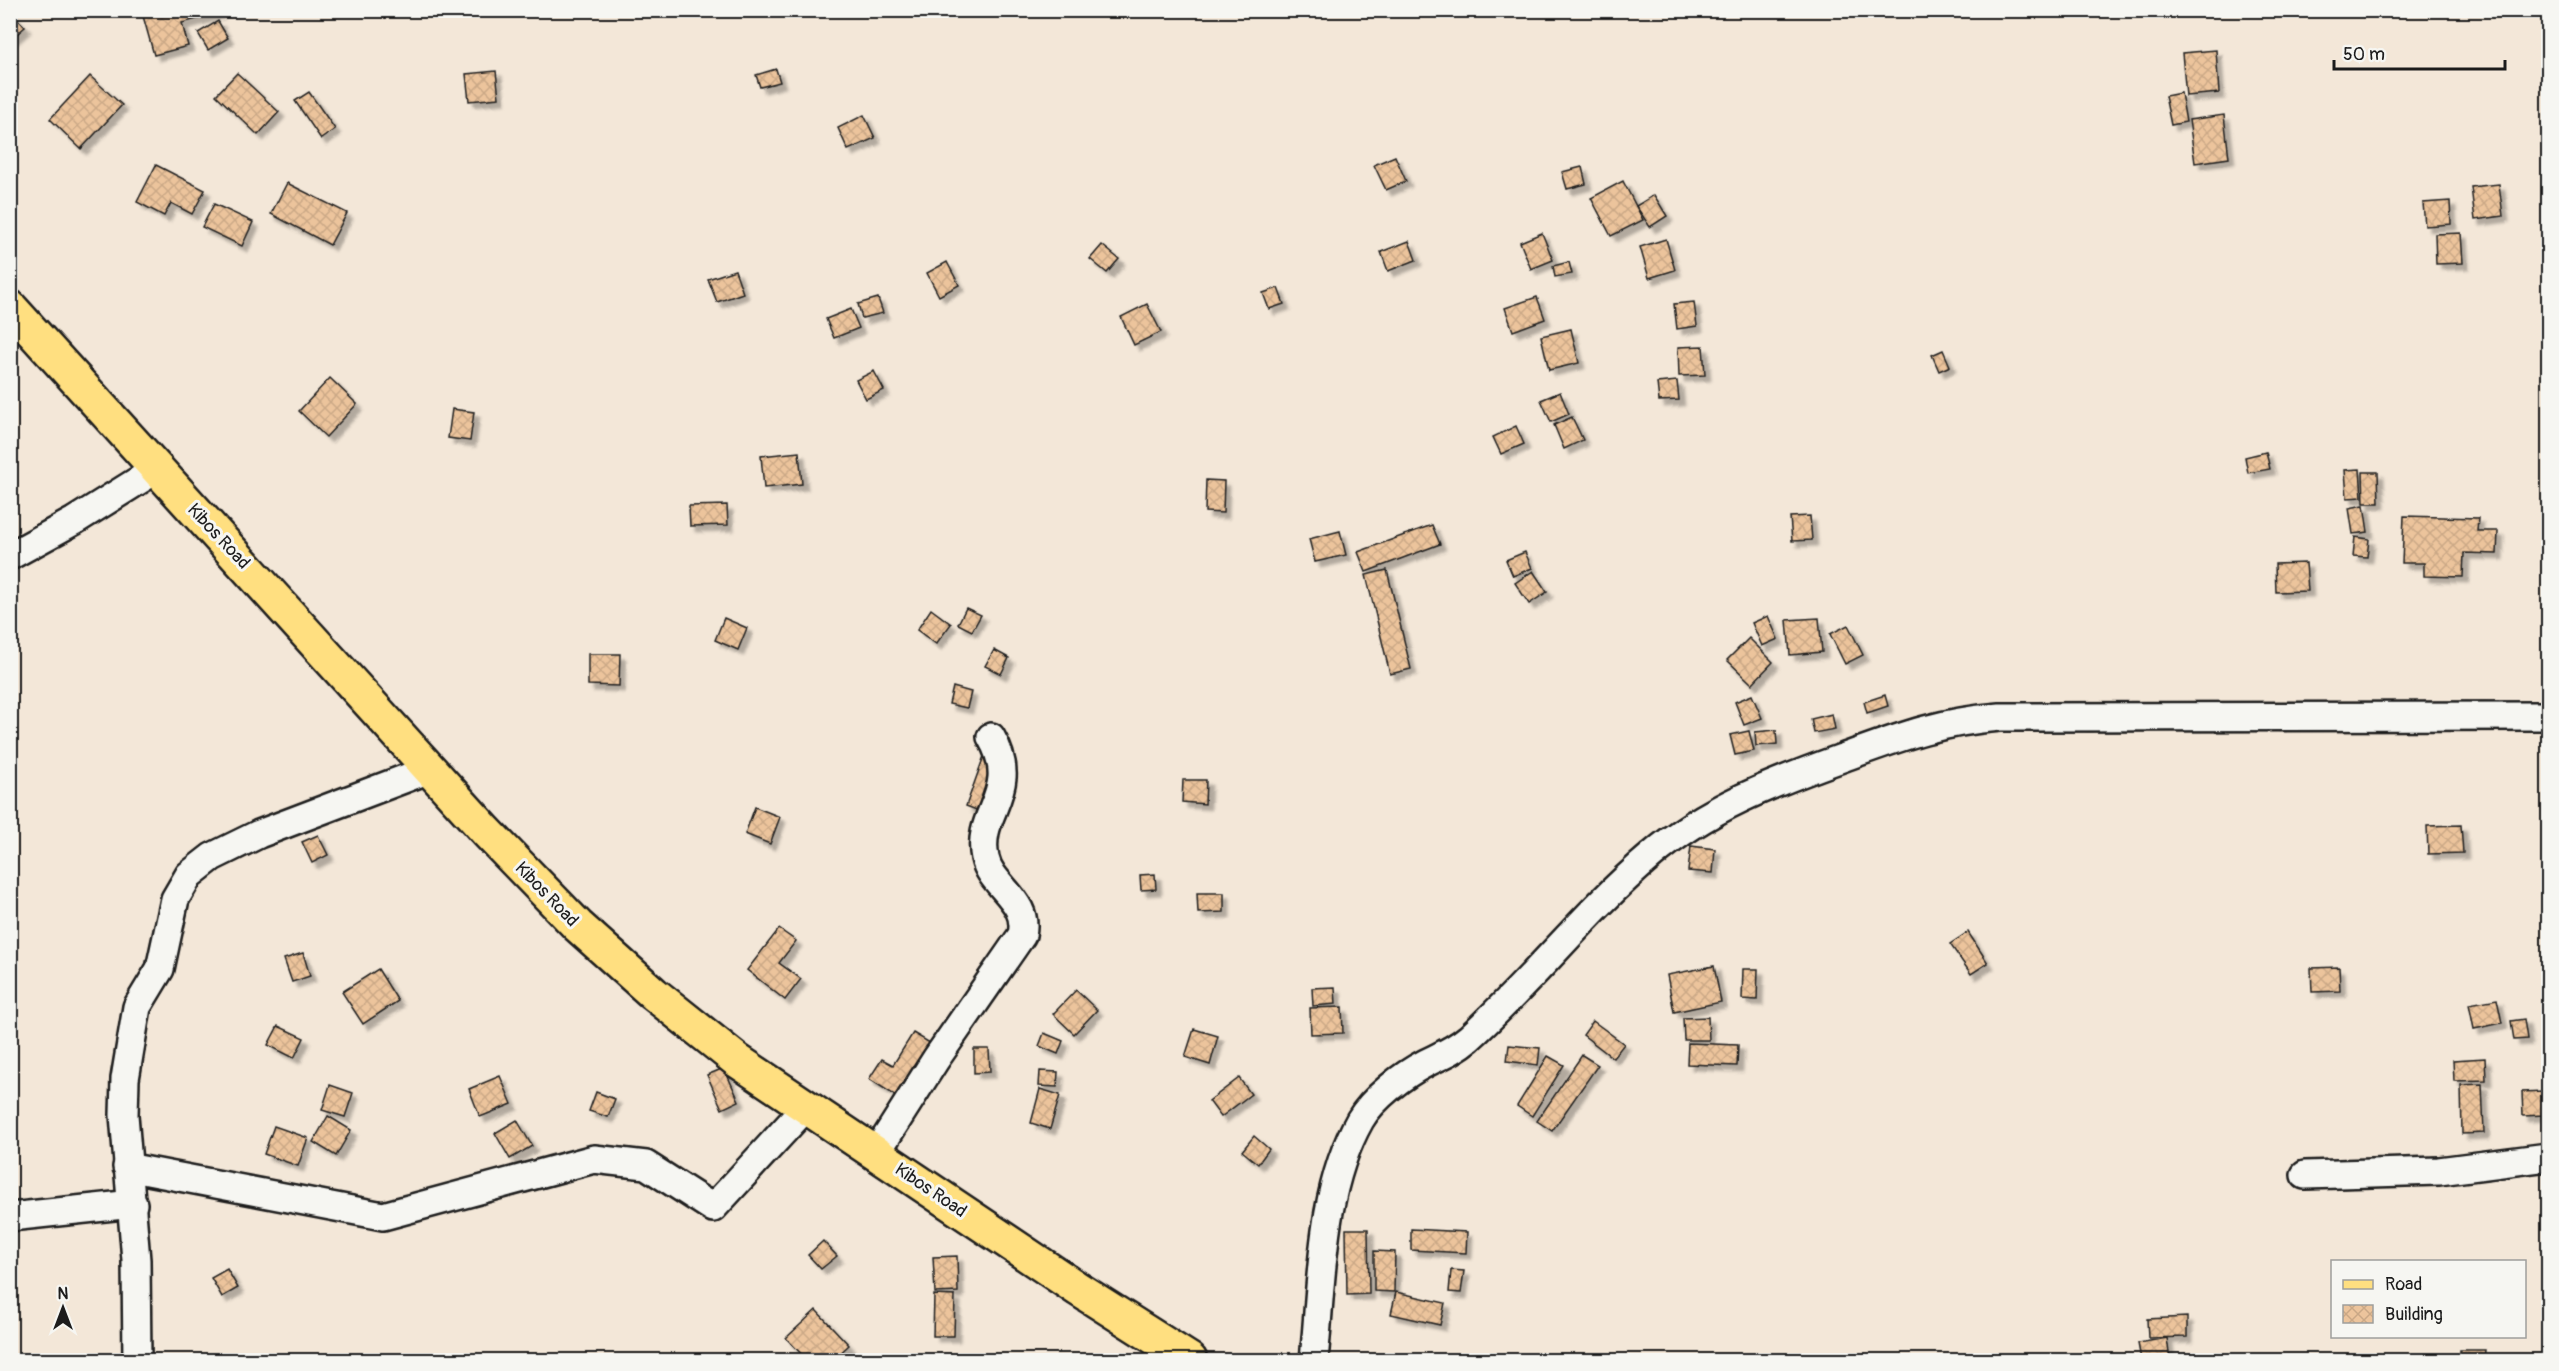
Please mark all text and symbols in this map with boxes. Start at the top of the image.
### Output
scale bar [2334,33,2505,71]
text: 50 m [2343,43,2385,66]
street label: Kibos Road [182,499,255,574]
street label: Kibos Road [510,857,583,932]
street label: Kibos Road [890,1158,971,1223]
legend [2331,1260,2526,1338]
text: Road [2385,1273,2422,1296]
north arrow [33,1278,93,1338]
text: N [58,1284,69,1304]
text: Building [2385,1303,2443,1326]

